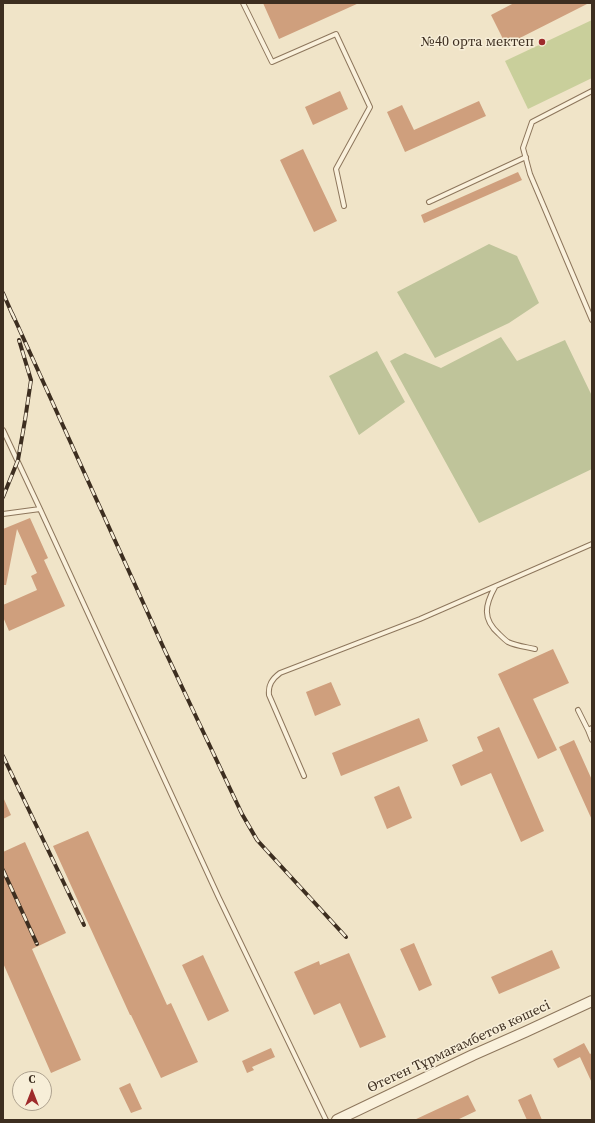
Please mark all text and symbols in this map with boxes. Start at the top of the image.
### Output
place label: №40 орта мектеп [421,34,534,50]
marker: №40 орта мектеп [537,37,547,47]
street label: Өтеген Тұрмағамбетов көшесі [365,997,553,1097]
north arrow [12,1071,52,1111]
text: С [29,1072,35,1087]

